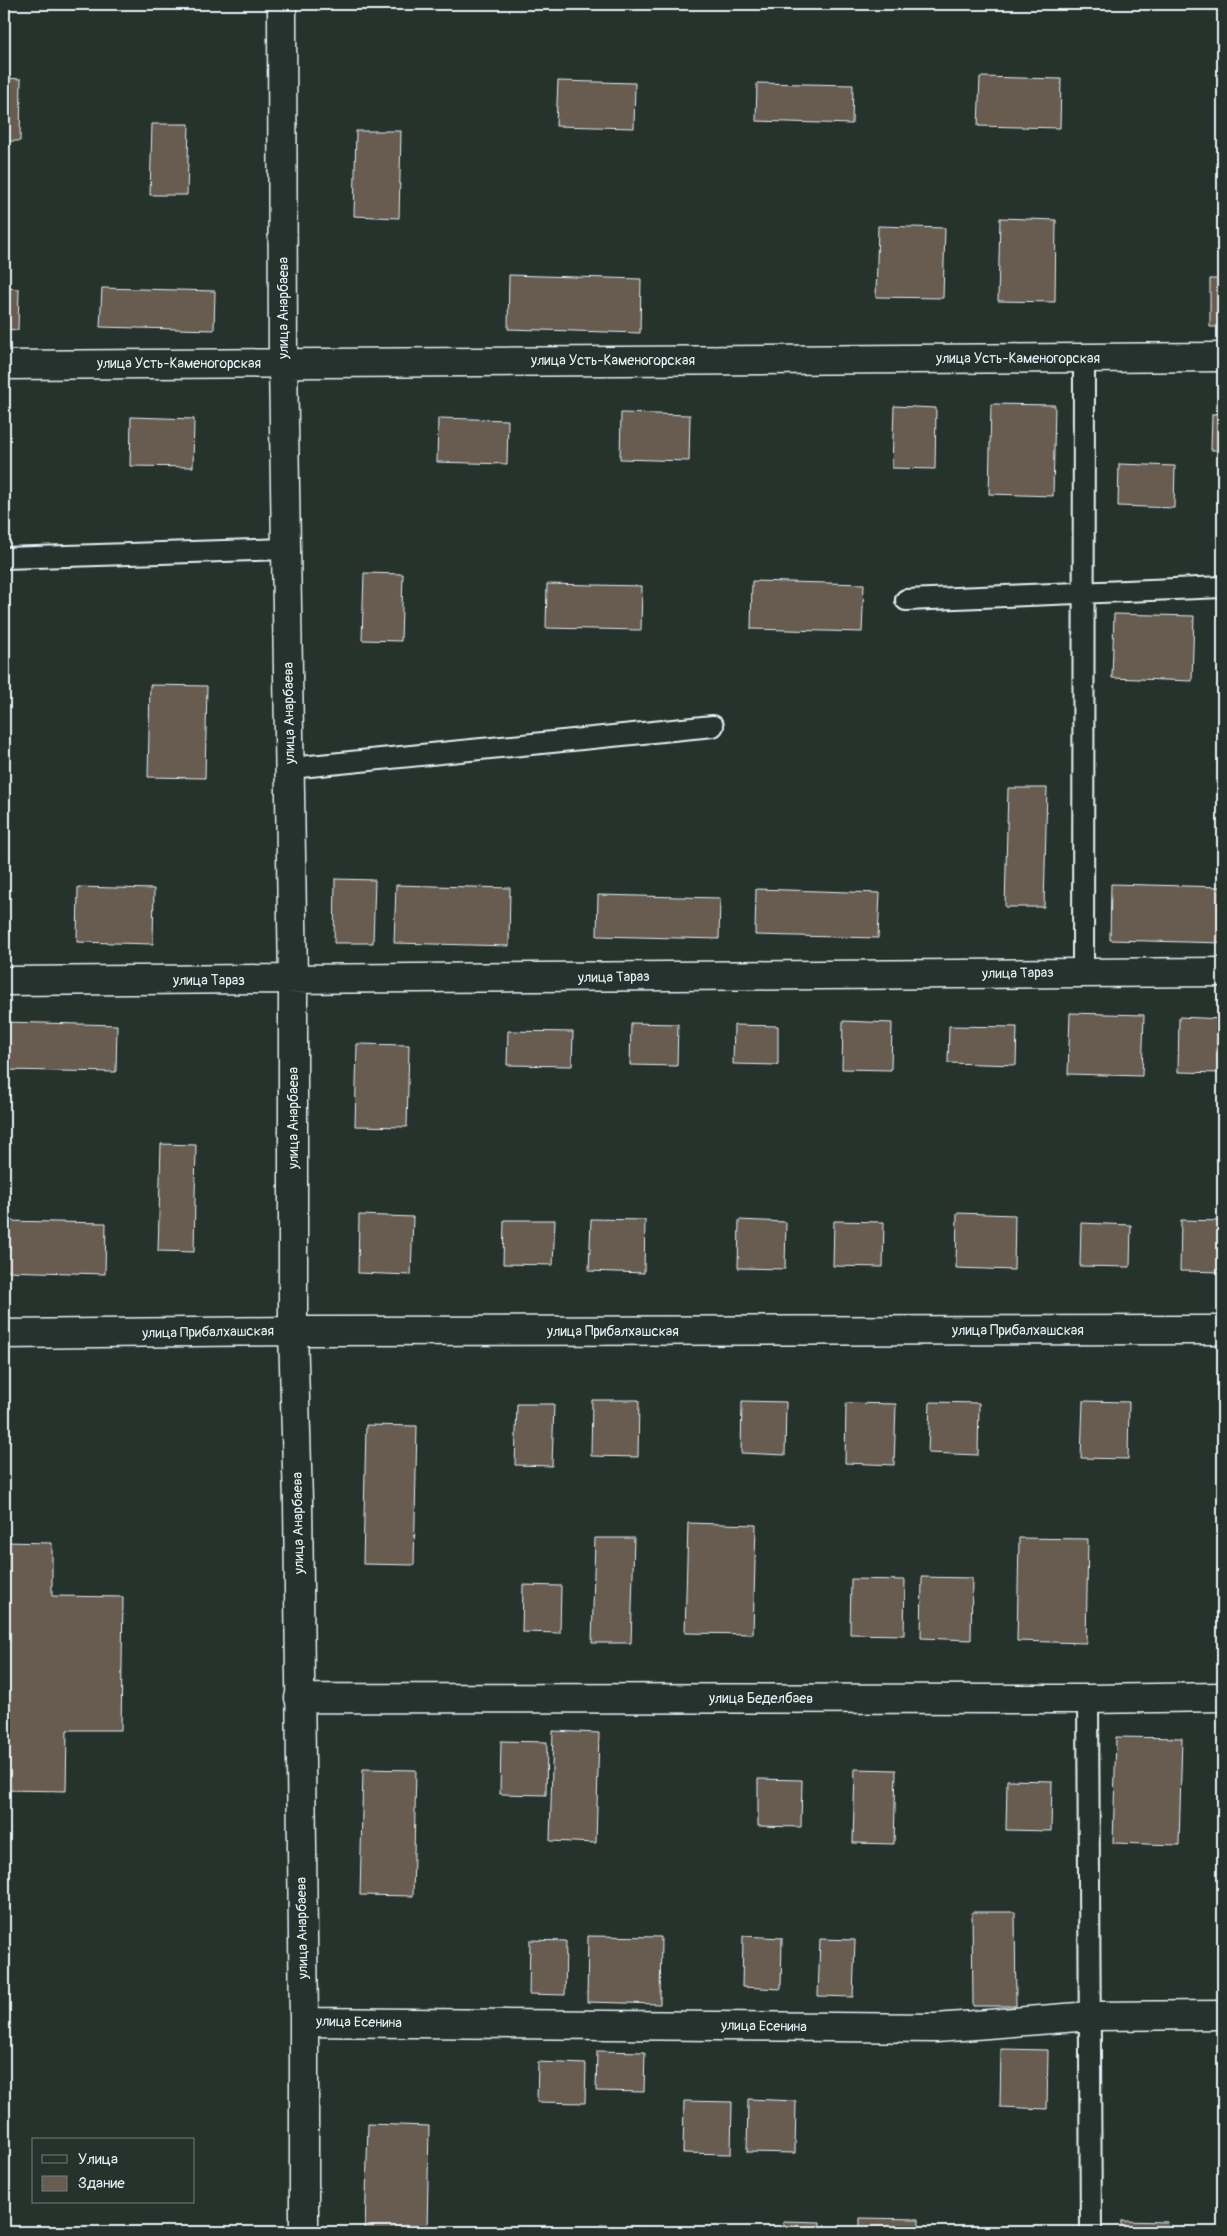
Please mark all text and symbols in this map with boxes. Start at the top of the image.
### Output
street label: улица Анарбаева [275,257,292,360]
street label: улица Усть-Каменогорская [935,350,1100,367]
street label: улица Усть-Каменогорская [530,352,695,369]
street label: улица Усть-Каменогорская [96,355,261,372]
street label: улица Анарбаева [280,662,298,765]
street label: улица Тараз [981,964,1054,982]
street label: улица Тараз [577,968,650,986]
street label: улица Тараз [172,972,245,989]
street label: улица Анарбаева [285,1067,302,1170]
street label: улица Прибалхашская [141,1322,274,1342]
street label: улица Прибалхашская [951,1322,1084,1339]
street label: улица Прибалхашская [546,1323,679,1340]
street label: улица Анарбаева [289,1472,307,1575]
street label: улица Беделбаев [708,1690,813,1707]
street label: улица Анарбаева [293,1877,311,1980]
street label: улица Есенина [315,2013,402,2031]
street label: улица Есенина [720,2017,807,2035]
legend [32,2138,195,2204]
text: Улица [78,2150,118,2169]
text: Здание [78,2174,125,2193]

